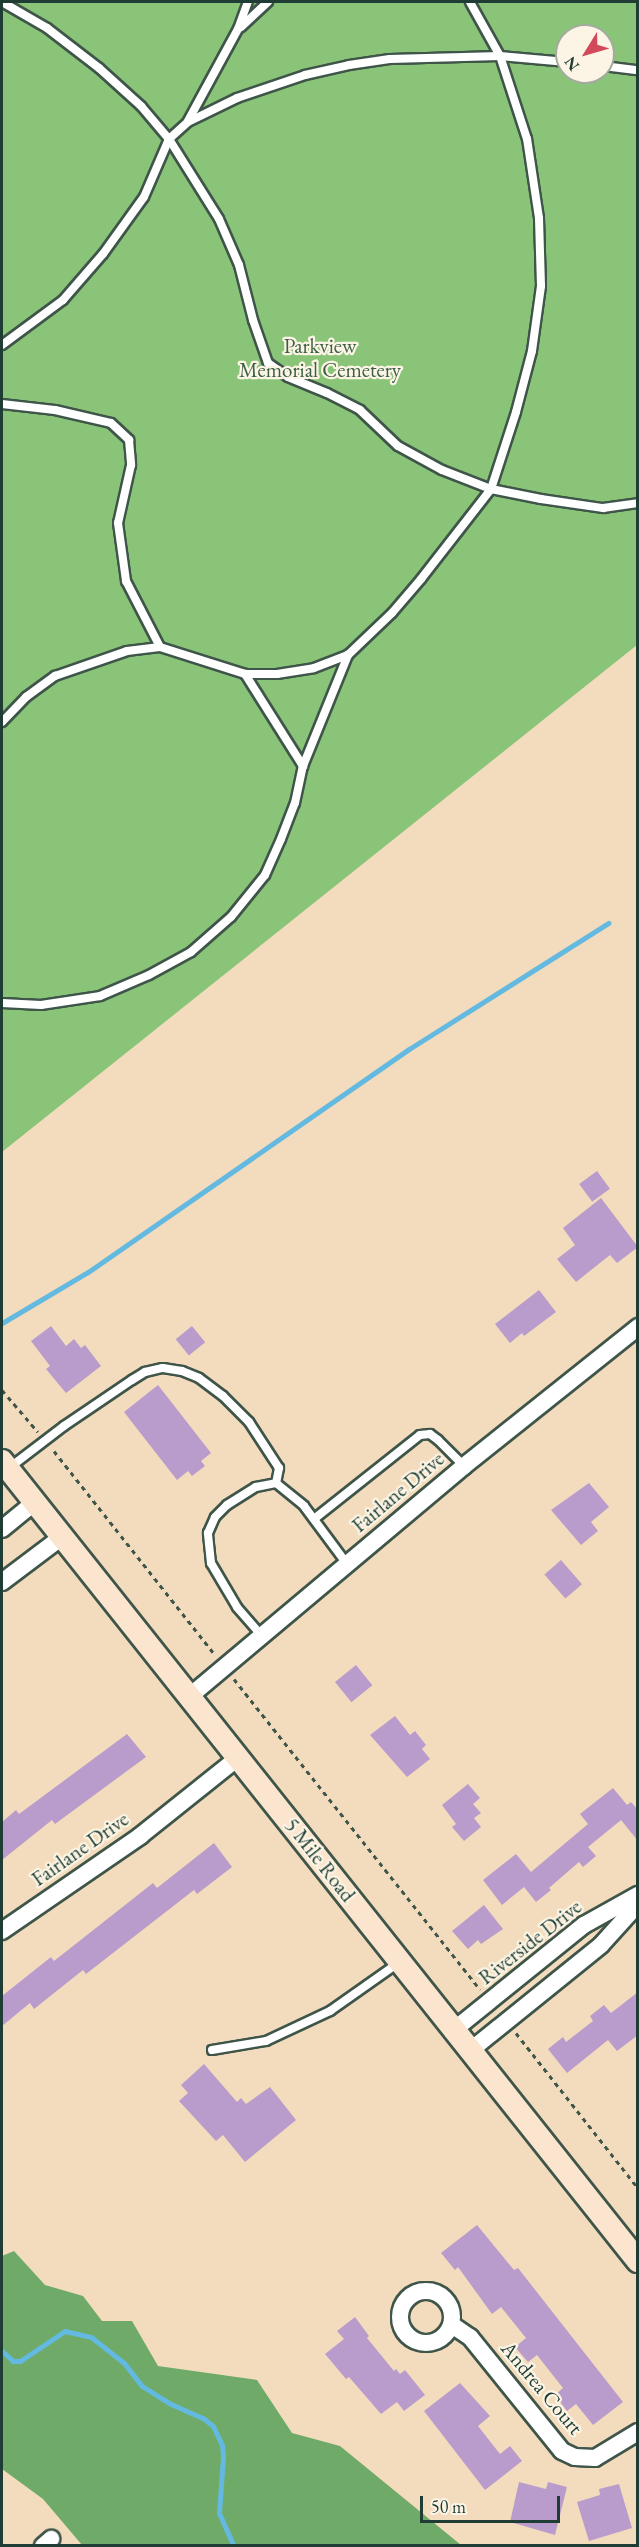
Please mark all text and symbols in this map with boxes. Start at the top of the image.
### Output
north arrow [555,24,615,84]
text: N [560,52,584,75]
park label: Parkview Memorial Cemetery [239,333,401,383]
street label: Fairlane Drive [347,1446,449,1538]
street label: Fairlane Drive [27,1806,133,1892]
street label: 5 Mile Road [279,1813,361,1907]
street label: Riverside Drive [473,1894,587,1990]
street label: Andrea Court [496,2336,588,2440]
scale bar [423,2484,562,2522]
text: 50 m [431,2495,466,2518]

